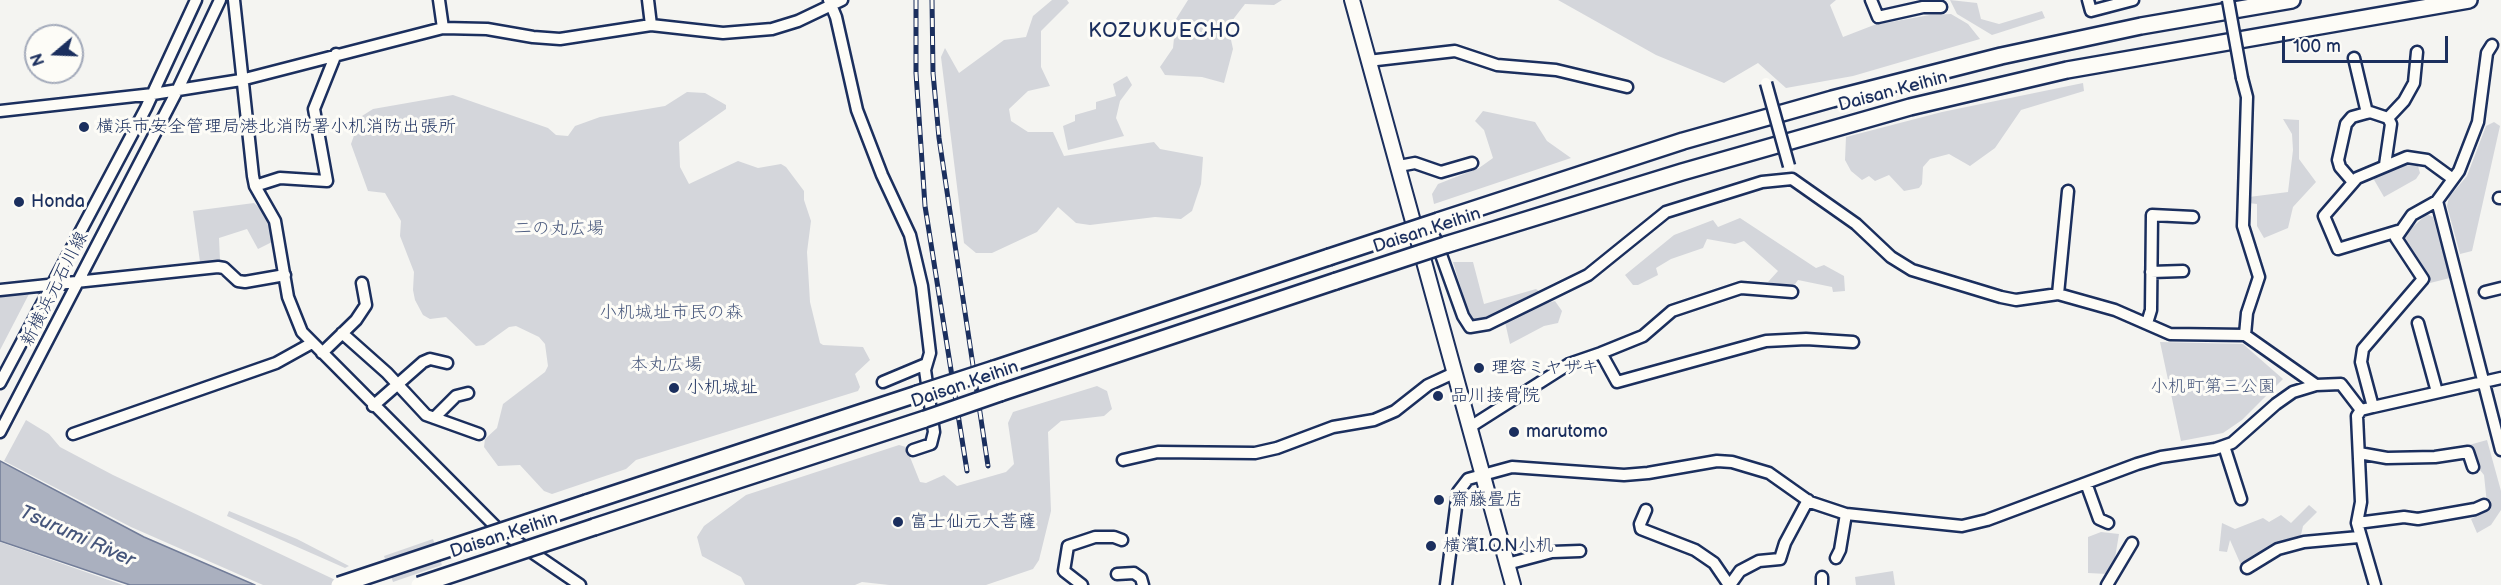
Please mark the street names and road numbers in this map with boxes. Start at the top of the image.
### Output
street label: Daisan Keihin [1836,67,1950,117]
street label: Daisan Keihin [1370,203,1484,259]
street label: 新横浜元石川線 [17,228,93,350]
street label: Daisan Keihin [909,357,1021,413]
street label: Daisan Keihin [447,508,561,564]

